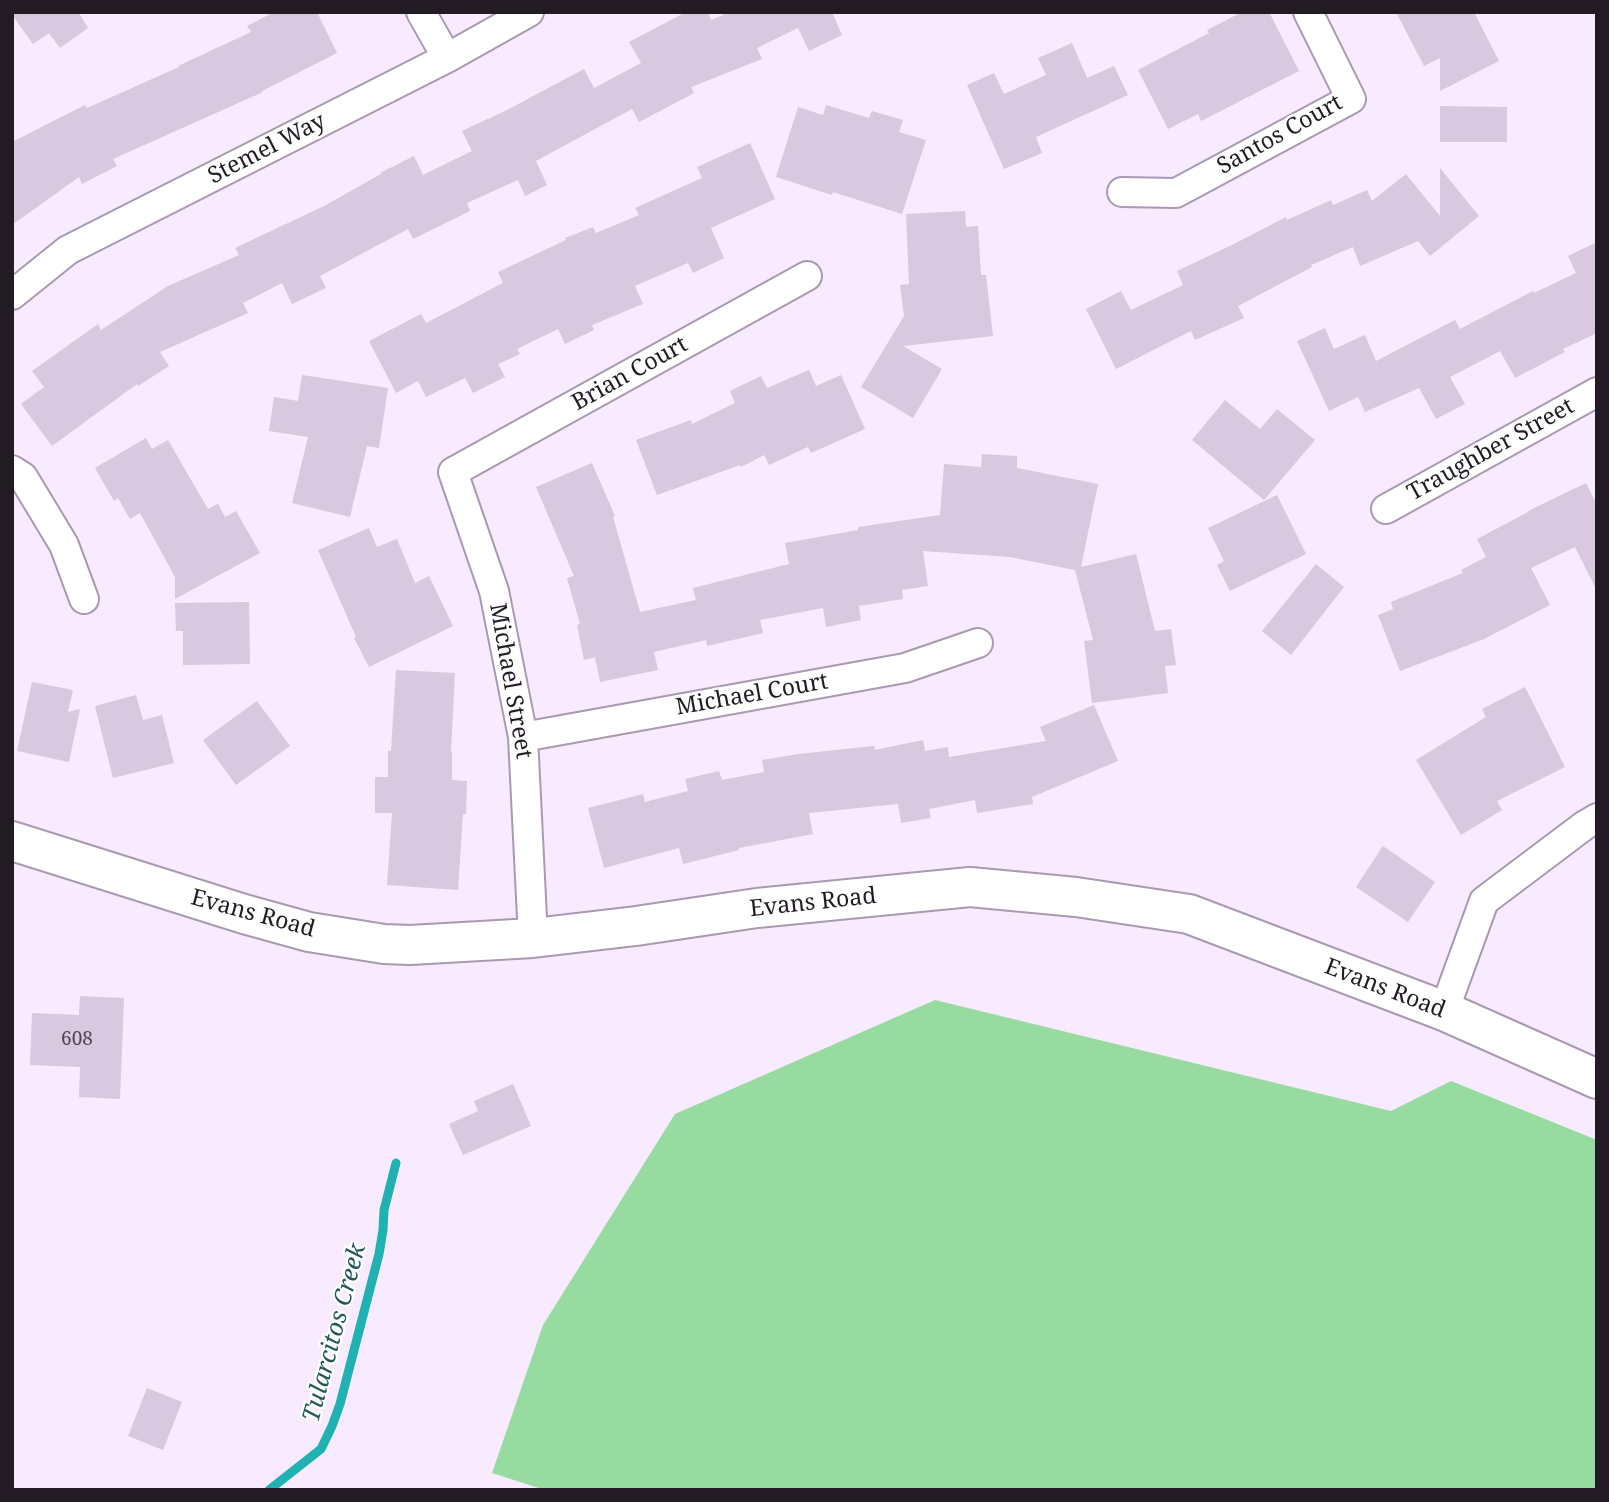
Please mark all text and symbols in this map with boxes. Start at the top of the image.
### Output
street label: Santos Court [1213,89,1347,181]
street label: Stemel Way [204,108,330,190]
street label: Brian Court [567,331,693,417]
street label: Traughber Street [1403,393,1579,507]
street label: Michael Street [483,601,537,761]
street label: Michael Court [674,668,830,722]
street label: Evans Road [748,883,878,923]
street label: Evans Road [188,884,318,944]
street label: Evans Road [1321,953,1449,1025]
house number: 608 [61,1029,93,1051]
water label: Tularcitos Creek [297,1241,373,1425]

